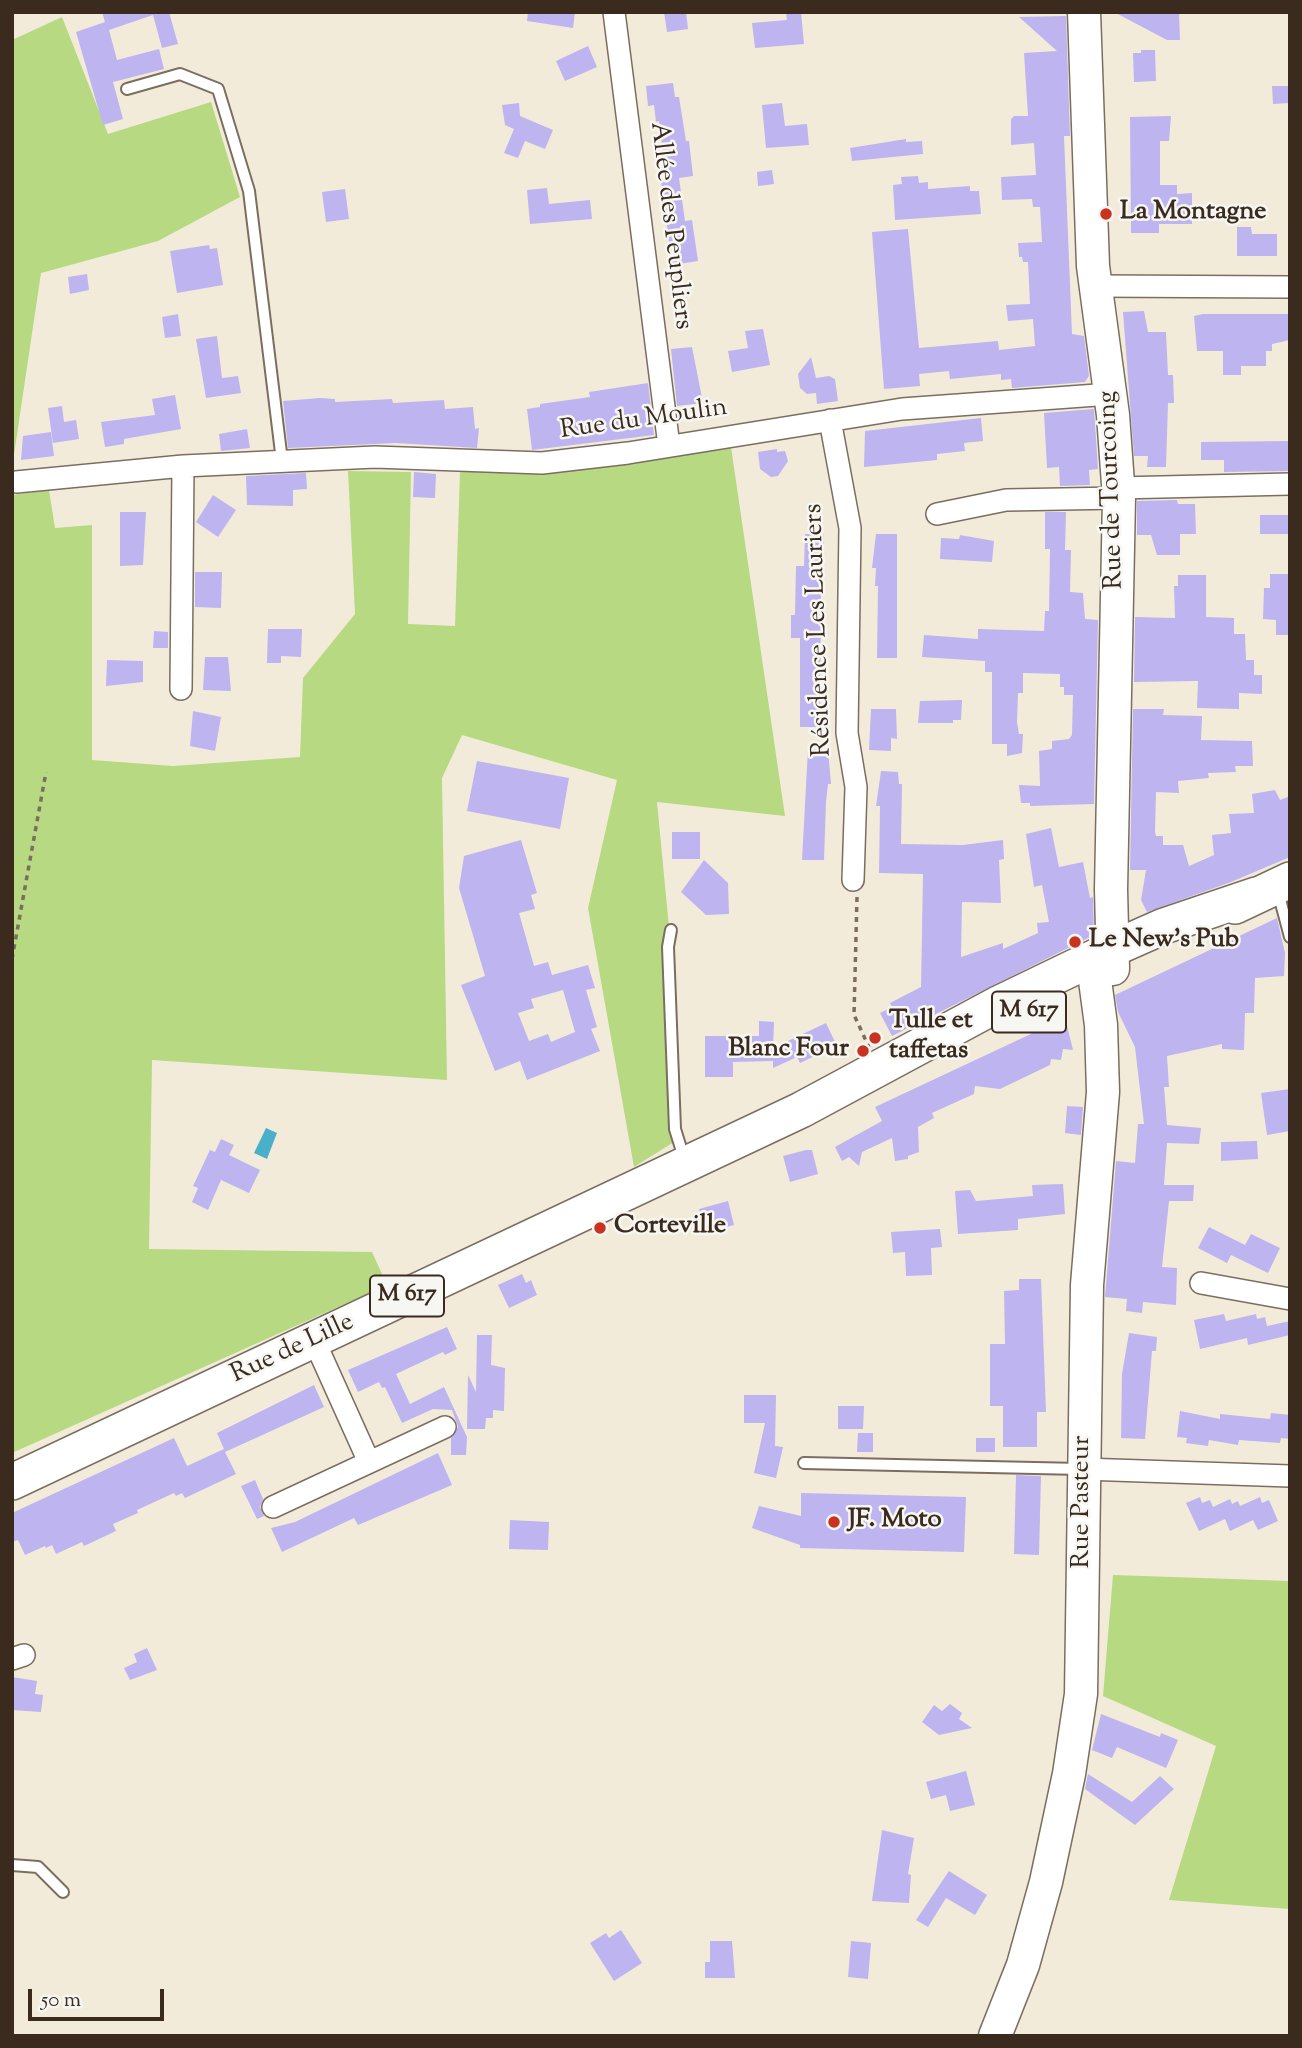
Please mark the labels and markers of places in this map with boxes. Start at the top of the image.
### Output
place label: La Montagne [1120,198,1266,230]
marker: La Montagne [1098,206,1114,222]
place label: Le New's Pub [1089,926,1239,958]
marker: Le New's Pub [1067,934,1083,950]
place label: Tulle et taffetas [889,1007,973,1068]
marker: Tulle et taffetas [867,1030,883,1046]
place label: Blanc Four [728,1035,849,1067]
marker: Blanc Four [855,1043,871,1059]
place label: Corteville [614,1212,726,1244]
marker: Corteville [592,1220,608,1236]
place label: JF. Moto [848,1506,942,1538]
marker: JF. Moto [826,1514,842,1530]

